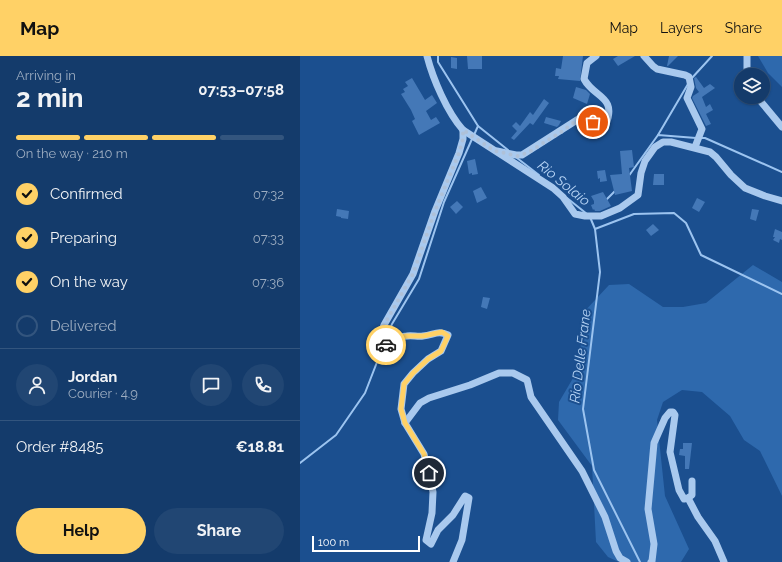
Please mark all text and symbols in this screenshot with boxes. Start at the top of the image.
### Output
text: Map [20,17,59,39]
text: Map [610,20,638,36]
text: Layers [660,20,703,36]
text: Share [725,20,762,36]
text: Arriving in [16,68,76,83]
map controls [734,68,770,104]
button: layers [734,68,770,104]
text: 07:53–07:58 [198,81,284,99]
text: 2 min [16,83,83,113]
pin [576,105,610,139]
icon: bag [582,111,604,133]
text: On the way · 210 m [16,146,128,161]
water label: Rio Solaio [535,157,593,209]
icon: check [16,183,38,205]
text: Confirmed [50,185,123,203]
text: 07:32 [253,187,284,202]
icon: check [16,227,38,249]
text: Preparing [50,229,117,247]
text: 07:33 [253,231,284,246]
icon: check [16,271,38,293]
text: On the way [50,273,128,291]
text: 07:36 [252,275,284,290]
water label: Rio Delle Frane [566,308,594,404]
text: Delivered [50,317,117,335]
courier [366,325,406,365]
icon: car [375,334,397,356]
button: person [16,364,58,406]
button: chat [190,364,232,406]
button: phone [242,364,284,406]
text: Jordan [68,368,117,386]
text: Courier · 4.9 [68,386,138,401]
text: Order #8485 [16,438,104,456]
text: €18.81 [236,438,284,456]
pin [412,456,446,490]
icon: home [418,462,440,484]
button: Help [16,508,146,554]
button: Share [154,508,284,554]
scale bar [312,534,420,553]
text: 100 m [318,536,349,549]

